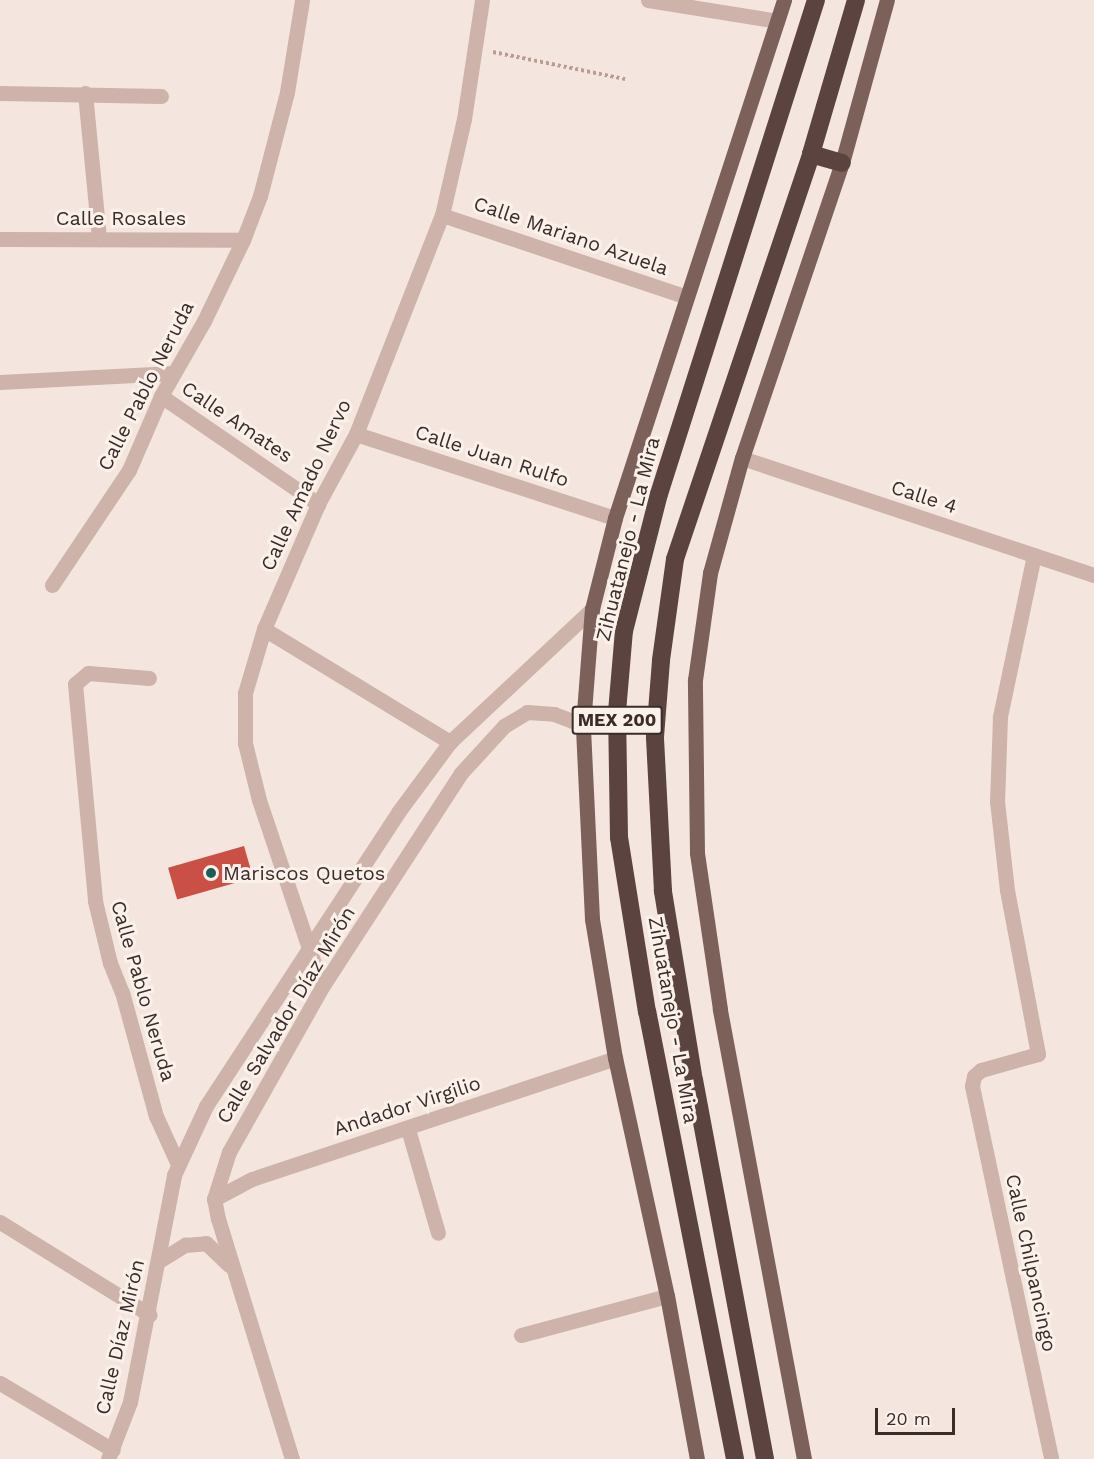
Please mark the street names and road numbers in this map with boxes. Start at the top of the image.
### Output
street label: Calle Mariano Azuela [470,191,672,281]
street label: Calle Rosales [56,206,186,230]
street label: Calle Pablo Neruda [93,297,199,475]
street label: Calle Amates [177,376,297,468]
street label: Calle Amado Nervo [256,395,356,575]
street label: Calle Juan Rulfo [412,420,572,492]
street label: Zihuatanejo - La Mira [591,434,665,644]
street label: Calle 4 [888,475,960,519]
road number: MEX 200 [570,705,664,735]
street label: Calle Pablo Neruda [106,898,180,1084]
street label: Calle Salvador Díaz Mirón [211,902,361,1128]
street label: Zihuatanejo - La Mira [643,914,703,1126]
street label: Andador Virgilio [330,1071,484,1141]
street label: Calle Chilpancingo [1000,1172,1062,1354]
street label: Calle Díaz Mirón [90,1257,150,1417]

